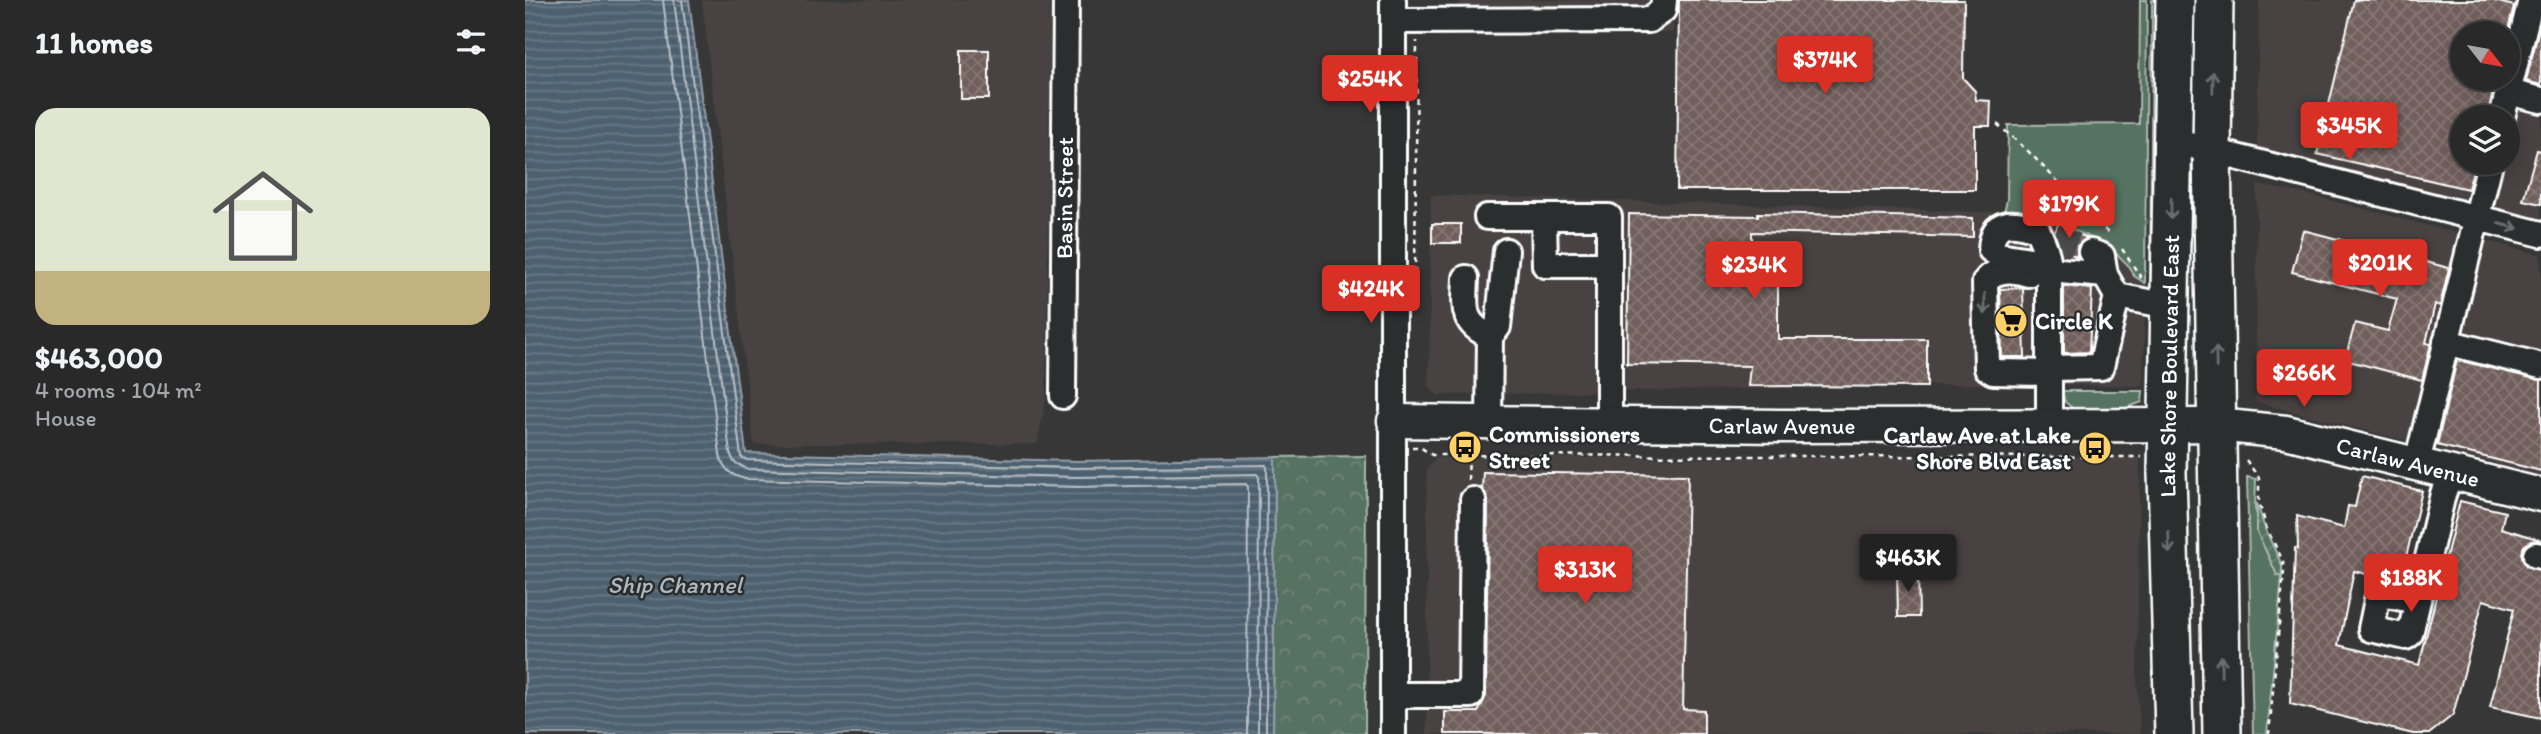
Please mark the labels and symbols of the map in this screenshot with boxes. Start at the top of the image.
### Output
north arrow [2450,21,2520,91]
pin: $374K [1776,36,1874,96]
pin: $254K [1321,55,1419,115]
one-way arrow [2206,71,2220,94]
pin: $345K [2300,102,2398,162]
street label: Basin Street [1050,137,1079,259]
pin: $179K [2020,180,2118,240]
one-way arrow [2164,198,2178,221]
one-way arrow [2497,220,2519,233]
street label: Lake Shore Boulevard East [2153,234,2185,498]
pin: $201K [2331,240,2429,299]
pin: $234K [1705,242,1803,301]
pin: $424K [1322,266,1420,325]
one-way arrow [1978,292,1992,315]
supermarket icon: Circle K [1992,302,2030,340]
place label: Circle K [2035,307,2113,335]
one-way arrow [2209,346,2223,369]
pin: $266K [2255,350,2353,409]
street label: Carlaw Avenue [1708,411,1855,440]
place label: Commissioners Street [1489,420,1640,474]
place label: Carlaw Ave at Lake Shore Blvd East [1883,421,2071,475]
bus stop icon: Commissioners Street [1446,428,1484,466]
bus stop icon: Carlaw Ave at Lake Shore Blvd East [2076,429,2114,467]
street label: Carlaw Avenue [2333,431,2483,493]
one-way arrow [2162,531,2175,554]
pin: $463K [1859,534,1957,594]
pin: $313K [1536,546,1634,606]
pin: $188K [2362,554,2460,614]
water label: Ship Channel [608,570,744,599]
one-way arrow [2214,655,2227,678]

